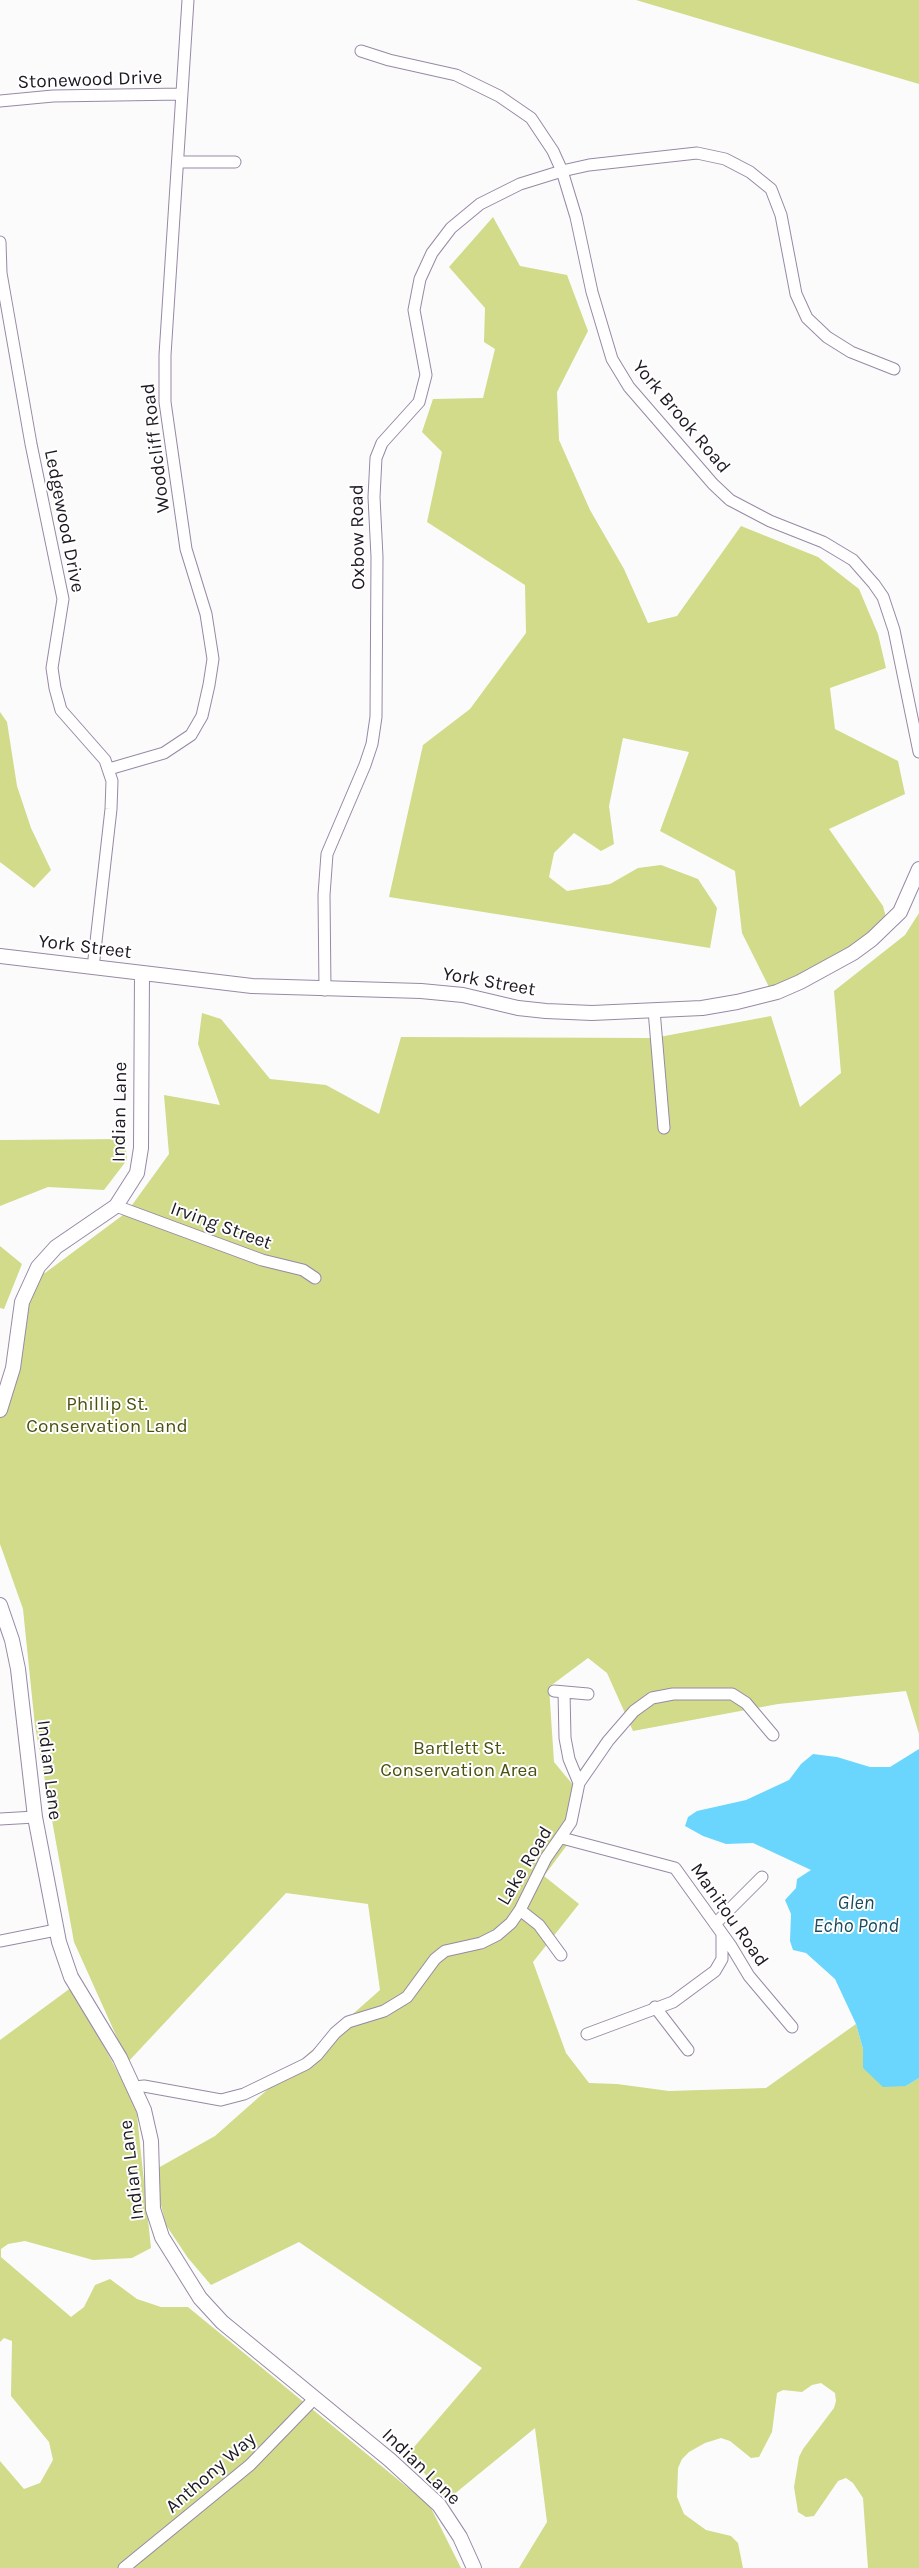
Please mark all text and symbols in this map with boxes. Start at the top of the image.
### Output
street label: Stonewood Drive [17,66,163,94]
street label: York Brook Road [627,356,735,478]
street label: Woodcliff Road [137,382,175,514]
street label: Ledgewood Drive [39,448,89,594]
street label: Oxbow Road [346,484,370,590]
street label: York Street [37,930,133,964]
street label: York Street [441,963,537,1001]
street label: Indian Lane [108,1061,132,1163]
street label: Irving Street [167,1197,275,1255]
park label: Phillip St. Conservation Land [26,1394,188,1438]
street label: Indian Lane [32,1719,66,1821]
park label: Bartlett St. Conservation Area [380,1738,538,1782]
street label: Lake Road [493,1822,557,1910]
street label: Manitou Road [685,1859,773,1971]
water label: Glen Echo Pond [813,1891,899,1938]
street label: Indian Lane [115,2119,149,2221]
street label: Indian Lane [377,2424,465,2510]
street label: Anthony Way [161,2428,261,2518]

